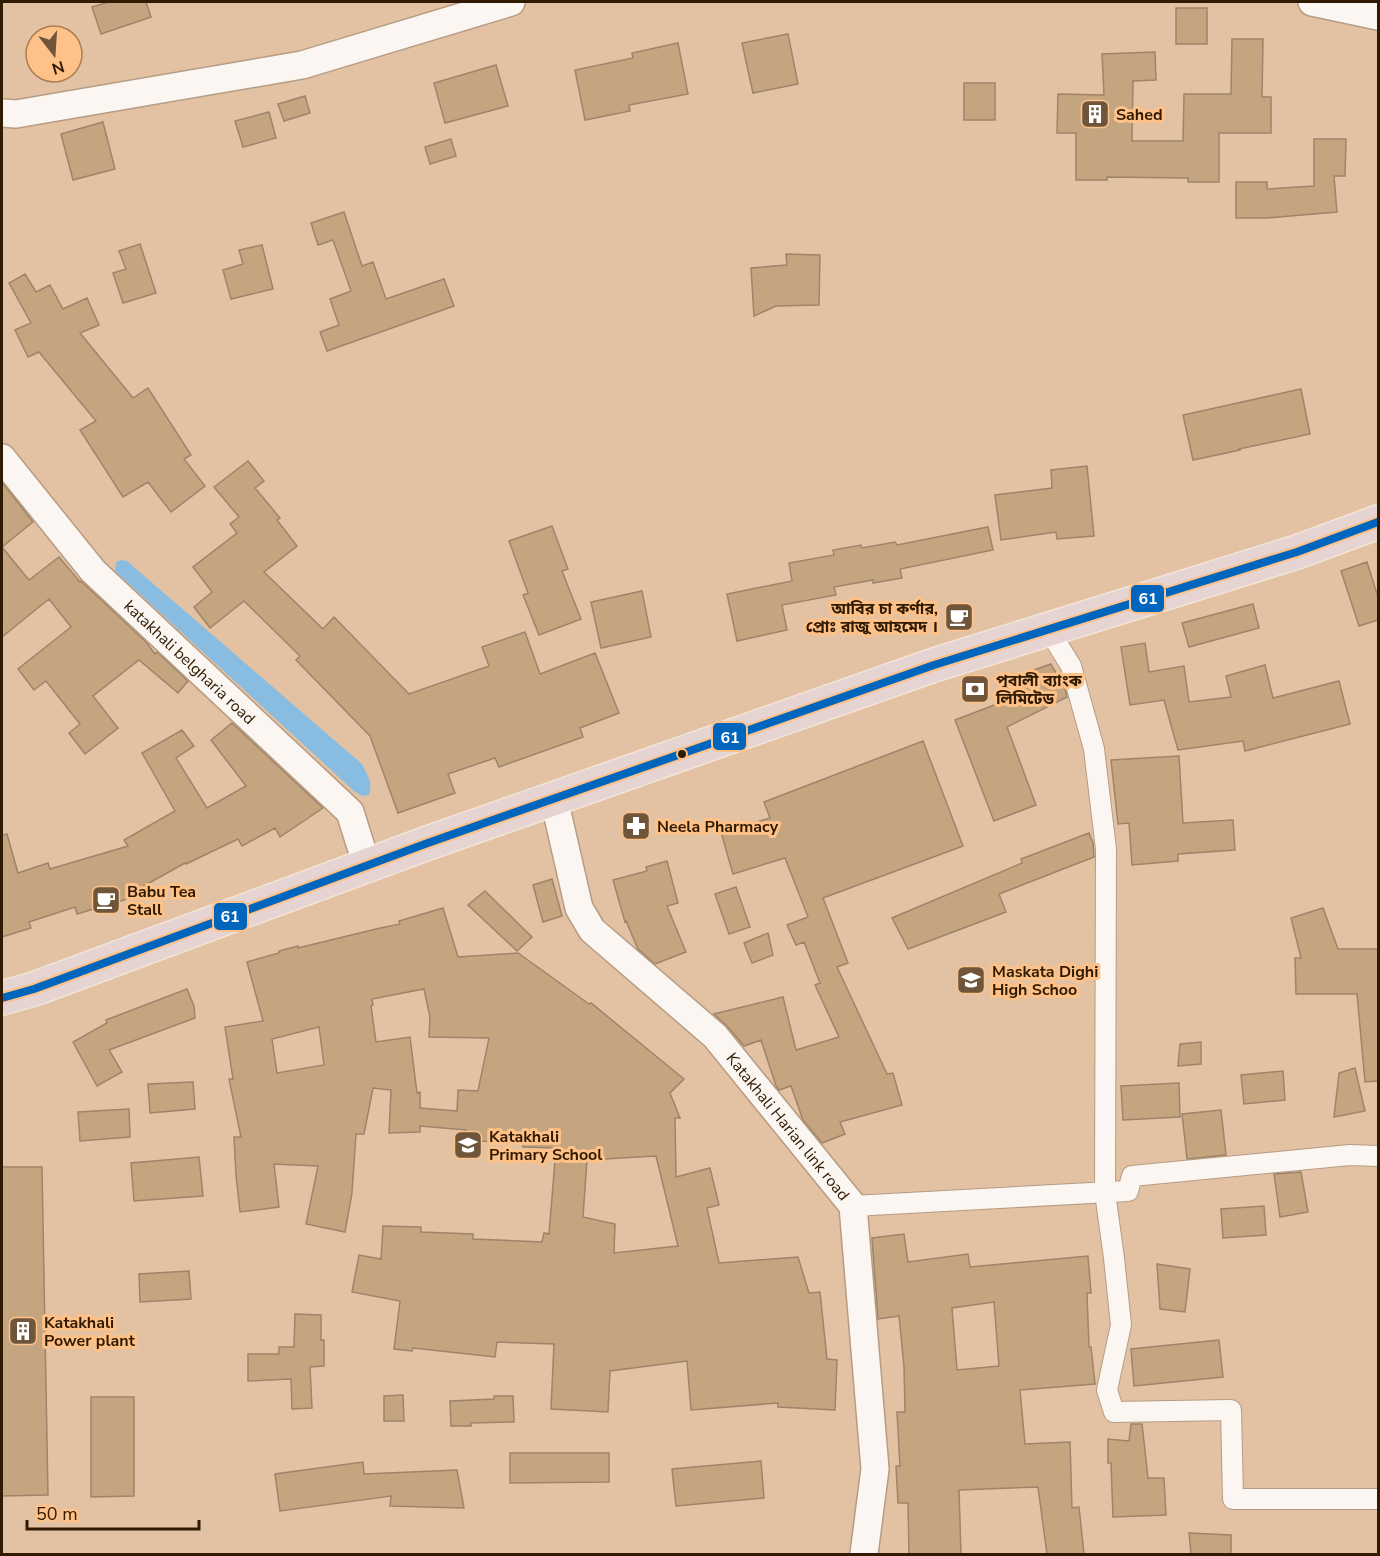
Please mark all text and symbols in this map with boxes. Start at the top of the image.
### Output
north arrow [24,24,84,84]
text: N [49,55,67,80]
building icon: Sahed [1079,98,1111,130]
place label: Sahed [1116,104,1162,126]
line badge: 61 [1130,584,1165,613]
text: 61 [1138,588,1158,610]
street label: katakhali belgharia road [119,596,260,730]
place label: আবির চা কর্ণার, প্রোঃ রাজু আহমেদ । [806,598,938,638]
cafe icon: আবির চা কর্ণার, প্রোঃ রাজু আহমেদ । [943,601,975,633]
place label: পূবালী ব্যাংক লিমিটেড [995,670,1083,710]
bank icon: পূবালী ব্যাংক লিমিটেড [959,673,991,705]
line badge: 61 [712,722,747,751]
text: 61 [720,727,740,749]
unlabelled marker [676,748,688,760]
pharmacy icon: Neela Pharmacy [620,810,652,842]
place label: Neela Pharmacy [657,816,779,838]
place label: Babu Tea Stall [127,881,196,921]
cafe icon: Babu Tea Stall [90,884,122,916]
line badge: 61 [213,902,248,931]
text: 61 [220,906,240,928]
place label: Maskata Dighi High Schoo [992,961,1098,1001]
school or university icon: Maskata Dighi High Schoo [955,964,987,996]
street label: Katakhali Harian link road [721,1048,854,1206]
place label: Katakhali Primary School [489,1126,602,1166]
school or university icon: Katakhali Primary School [452,1129,484,1161]
place label: Katakhali Power plant [44,1312,136,1352]
building icon: Katakhali Power plant [7,1315,39,1347]
scale bar [27,1493,200,1531]
text: 50 m [36,1502,78,1526]

